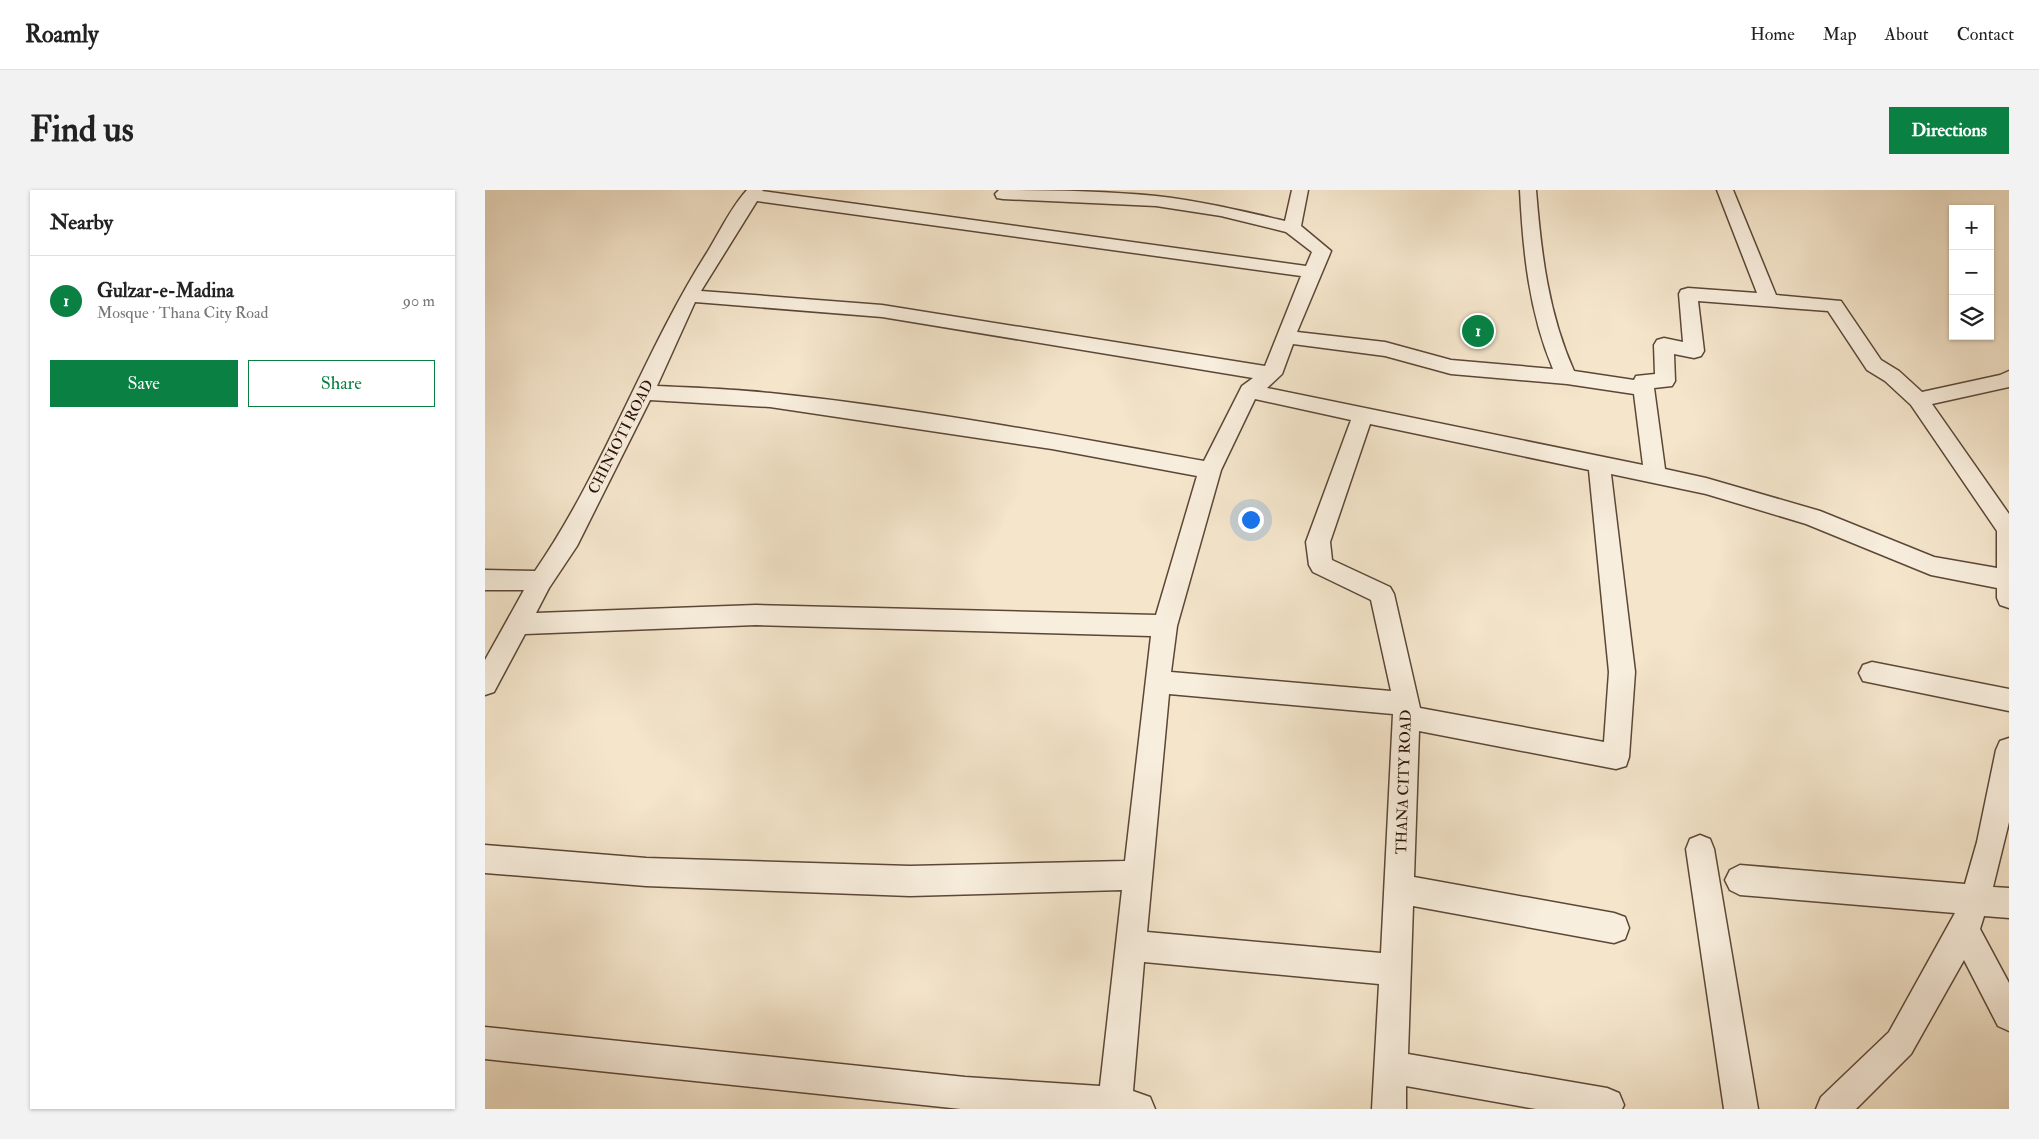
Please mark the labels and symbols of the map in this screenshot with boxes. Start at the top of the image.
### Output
pin: 1 [1462,312,1494,350]
street label: CHINIOTI ROAD [584,377,658,497]
your location [1238,507,1264,533]
street label: THANA CITY ROAD [1392,709,1416,855]

